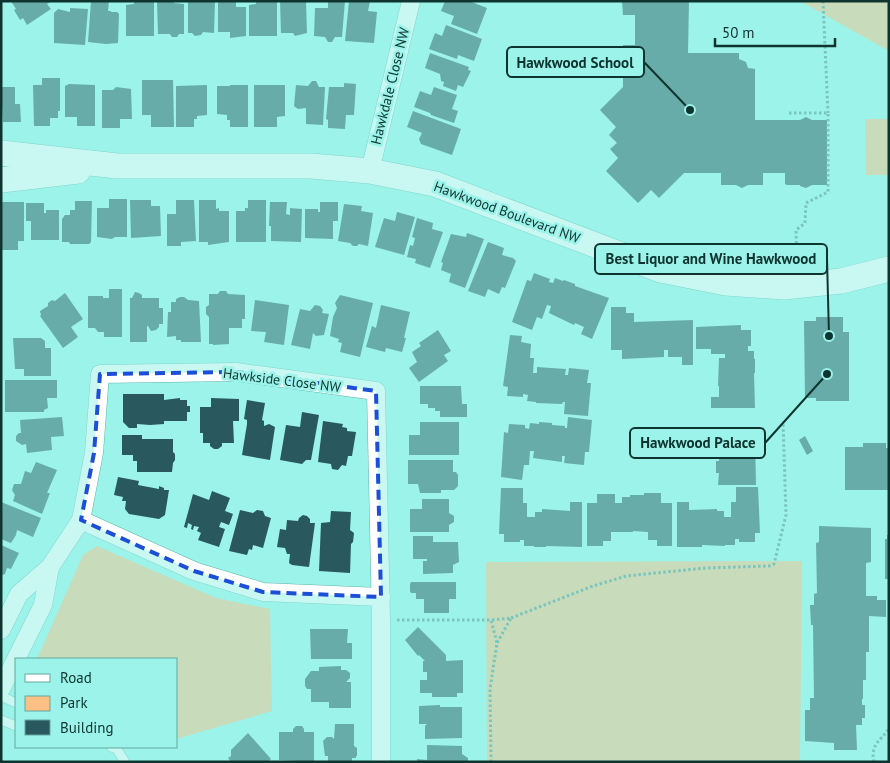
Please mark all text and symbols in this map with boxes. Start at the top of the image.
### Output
scale bar [715,15,835,47]
text: 50 m [722,23,755,42]
street label: Hawkdale Close NW [367,25,413,146]
callout: Hawkwood School [507,47,644,77]
text: Hawkwood School [516,53,634,72]
street label: Hawkwood Boulevard NW [431,177,583,247]
callout: Best Liquor and Wine Hawkwood [595,244,827,274]
text: Best Liquor and Wine Hawkwood [606,249,816,268]
street label: Hawkside Close NW [222,364,342,396]
callout: Hawkwood Palace [630,428,765,458]
text: Hawkwood Palace [640,433,756,452]
legend [15,658,178,748]
text: Road [60,668,92,687]
text: Park [60,693,88,712]
text: Building [60,718,114,737]

